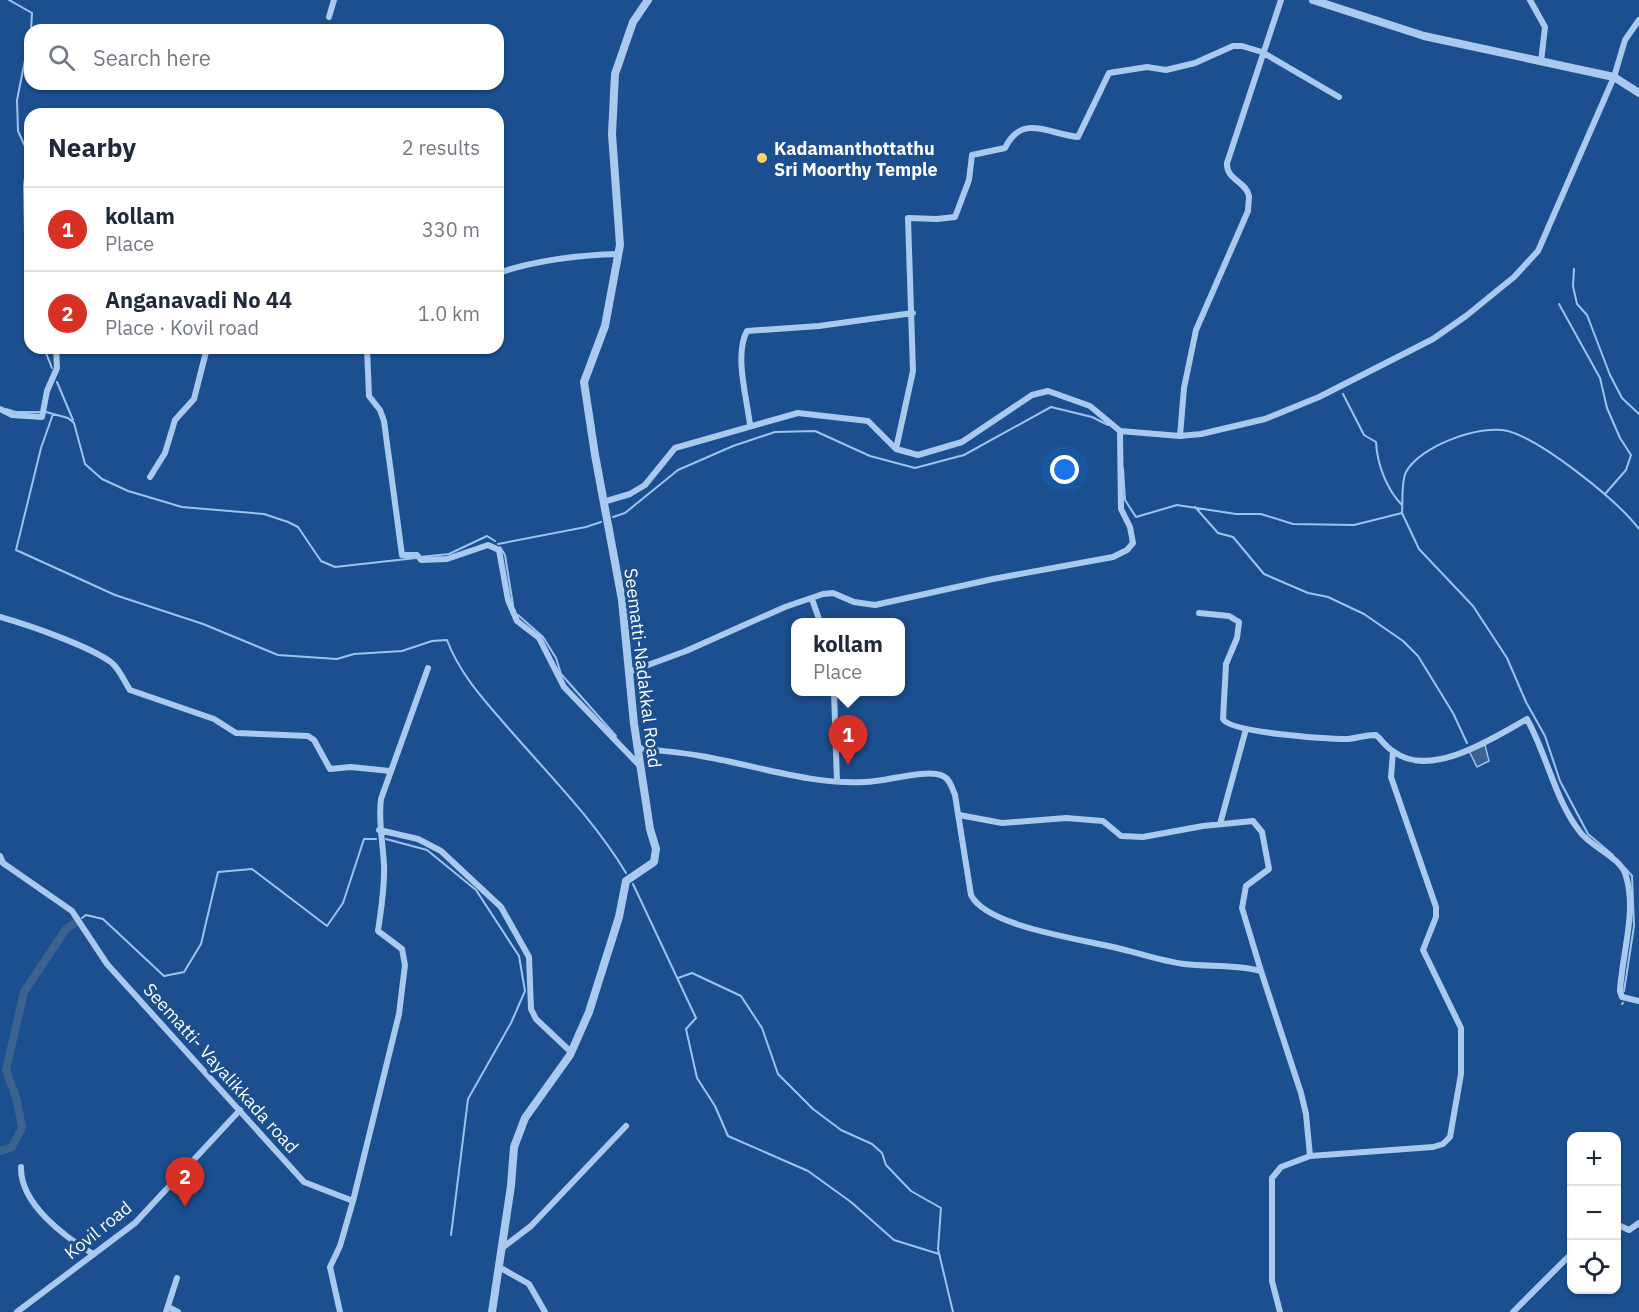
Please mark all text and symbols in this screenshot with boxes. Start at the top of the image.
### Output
search box [24,24,504,90]
icon: search [45,41,78,74]
text: Search here [93,43,211,72]
text: Nearby [48,130,136,164]
text: 2 results [402,134,480,161]
place label: Kadamanthottathu Sri Moorthy Temple [774,137,938,181]
marker: Kadamanthottathu Sri Moorthy Temple [755,151,769,165]
text: kollam [105,201,175,230]
text: 1 [62,216,74,243]
text: 330 m [422,216,480,243]
text: Place [105,230,154,257]
text: Anganavadi No 44 [105,285,292,314]
text: 2 [62,300,74,327]
text: 1.0 km [418,300,480,327]
text: Place · Kovil road [105,314,259,341]
your location [1050,455,1079,484]
street label: Seematti-Nadakkal Road [619,567,667,769]
popup [791,618,905,696]
text: kollam [813,629,883,658]
text: Place [813,658,862,685]
pin: 1 [828,716,868,765]
street label: Seematti- Vayalikkada road [138,978,304,1158]
map controls [1567,1132,1621,1294]
button: + [1567,1132,1621,1186]
pin: 2 [166,1158,204,1207]
button: − [1567,1186,1621,1240]
street label: Kovil road [60,1196,136,1264]
button: locate [1567,1240,1621,1294]

